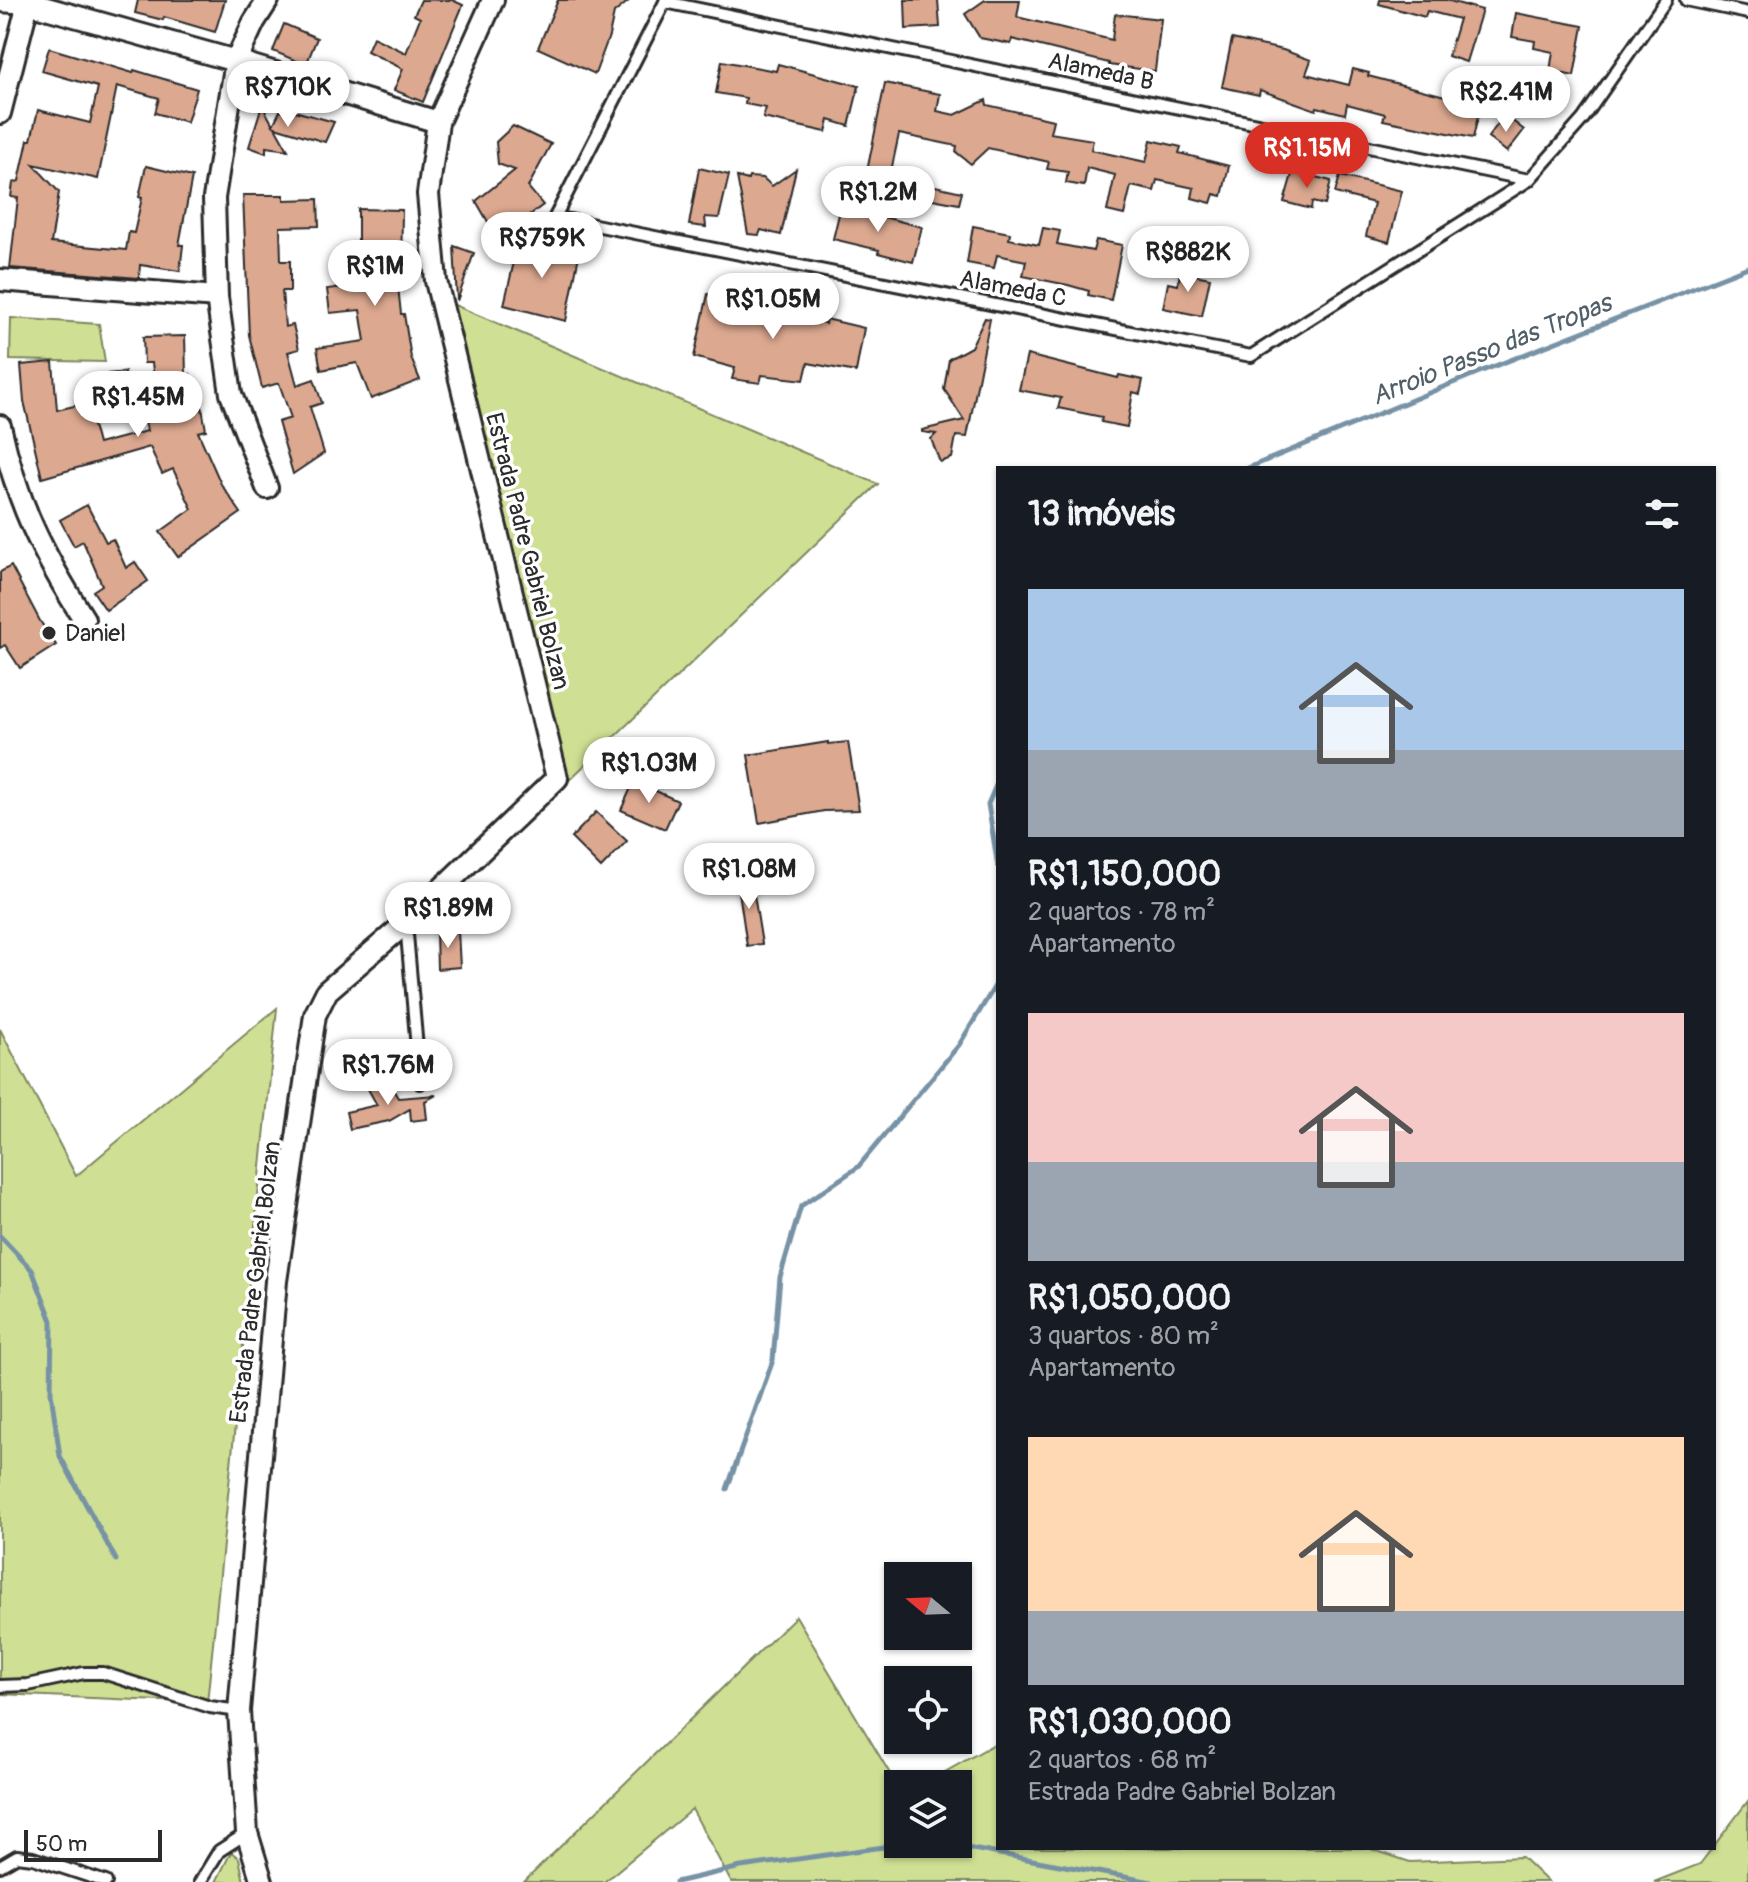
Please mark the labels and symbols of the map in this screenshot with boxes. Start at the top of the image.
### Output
street label: Alameda B [1045,46,1156,97]
pin: R$710K [223,61,353,129]
pin: R$2.41M [1432,66,1580,134]
pin: R$1.15M [1233,122,1381,190]
pin: R$1.2M [813,166,943,234]
pin: R$759K [477,212,607,280]
pin: R$882K [1123,226,1253,294]
pin: R$1M [328,240,422,308]
street label: Alameda C [957,264,1069,313]
pin: R$1.05M [699,273,847,341]
water label: Arroio Passo das Tropas [1367,286,1619,413]
pin: R$1.45M [64,371,212,439]
street label: Estrada Padre Gabriel Bolzan [479,410,576,693]
place label: Daniel [65,619,126,648]
marker: Daniel [40,624,58,642]
pin: R$1.03M [575,737,723,805]
pin: R$1.08M [675,843,823,911]
pin: R$1.89M [374,882,522,950]
pin: R$1.76M [314,1039,462,1107]
street label: Estrada Padre Gabriel Bolzan [224,1139,287,1425]
north arrow [884,1562,972,1650]
scale bar [24,1826,162,1862]

